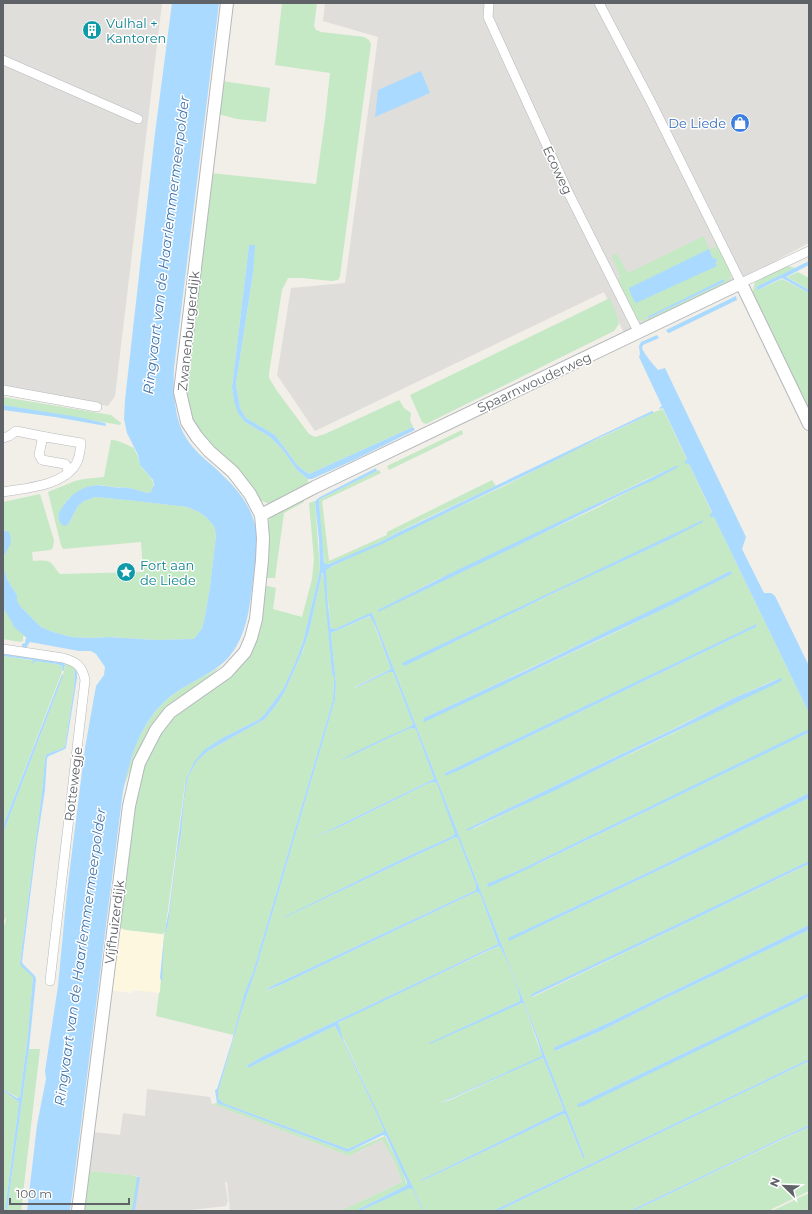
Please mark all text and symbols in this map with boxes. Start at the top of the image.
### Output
place label: Vulhal + Kantoren [106,15,166,46]
building icon: Vulhal + Kantoren [81,19,103,41]
water label: Ringvaart van de Haarlemmermeerpolder [139,94,193,395]
shop icon: De Liede [729,112,751,134]
place label: De Liede [668,115,726,131]
street label: Ecoweg [540,143,576,197]
street label: Zwanenburgerdijk [174,270,202,392]
street label: Spaarnwouderweg [474,349,594,415]
place label: Fort aan de Liede [140,557,196,588]
place icon: Fort aan de Liede [115,561,137,583]
street label: Rottewegje [61,746,86,822]
water label: Ringvaart van de Haarlemmermeerpolder [50,806,110,1107]
street label: Vijfhuizerdijk [101,879,127,965]
north arrow [764,1166,804,1206]
text: N [767,1175,783,1189]
scale bar [10,1180,129,1206]
text: 100 m [16,1186,52,1201]

